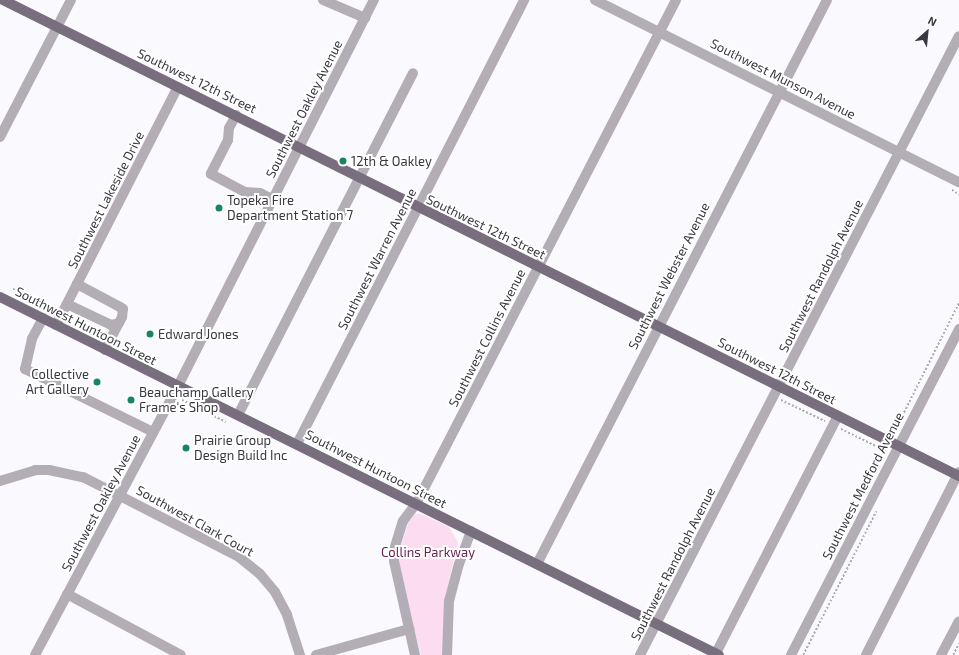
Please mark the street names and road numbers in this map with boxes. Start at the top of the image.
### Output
street label: Southwest Munson Avenue [708,35,858,123]
street label: Southwest Oakley Avenue [262,37,346,181]
street label: Southwest 12th Street [135,45,259,117]
street label: Southwest Lakeside Drive [65,129,147,271]
street label: Southwest Warren Avenue [334,185,420,333]
street label: Southwest 12th Street [424,191,548,263]
street label: Southwest Randolph Avenue [776,197,866,355]
street label: Southwest Webster Avenue [625,200,713,352]
street label: Southwest Collins Avenue [445,266,529,410]
street label: Southwest Huntoon Street [13,283,159,369]
street label: Southwest 12th Street [715,334,839,408]
street label: Southwest Medford Avenue [819,410,907,562]
street label: Southwest Huntoon Street [303,426,449,512]
street label: Southwest Oakley Avenue [58,432,144,574]
street label: Southwest Clark Court [133,482,257,560]
street label: Southwest Randolph Avenue [628,485,718,643]

